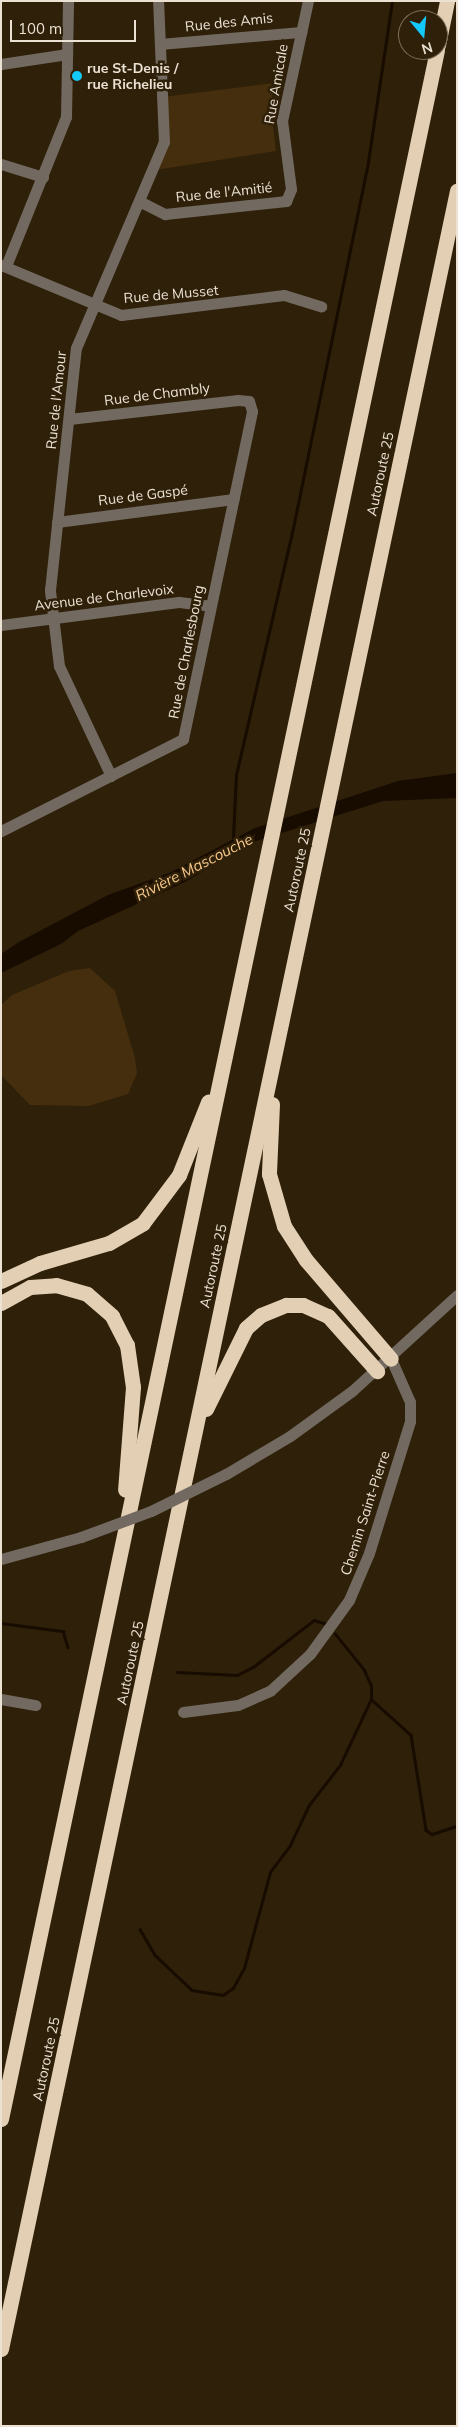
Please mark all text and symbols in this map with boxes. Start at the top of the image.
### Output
street label: Rue des Amis [184,9,274,35]
scale bar [12,10,139,42]
north arrow [398,10,448,60]
text: 100 m [18,19,62,38]
text: N [419,38,435,59]
street label: Rue Amicale [261,43,291,125]
place label: rue St-Denis / rue Richelieu [87,60,178,92]
marker: rue St-Denis / rue Richelieu [71,70,83,82]
street label: Rue de l'Amitié [175,179,273,205]
street label: Rue de Musset [123,281,219,307]
street label: Rue de l'Amour [42,350,70,450]
street label: Rue de Chambly [103,379,211,409]
street label: Autoroute 25 [363,431,397,517]
street label: Rue de Gaspé [97,481,189,509]
street label: Avenue de Charlevoix [33,580,175,614]
street label: Rue de Charlesbourg [165,584,207,720]
street label: Autoroute 25 [280,827,314,913]
water label: Rivière Mascouche [132,830,256,904]
street label: Autoroute 25 [196,1223,230,1309]
street label: Chemin Saint-Pierre [337,1449,393,1577]
street label: Autoroute 25 [113,1620,147,1706]
street label: Autoroute 25 [29,2016,63,2102]

